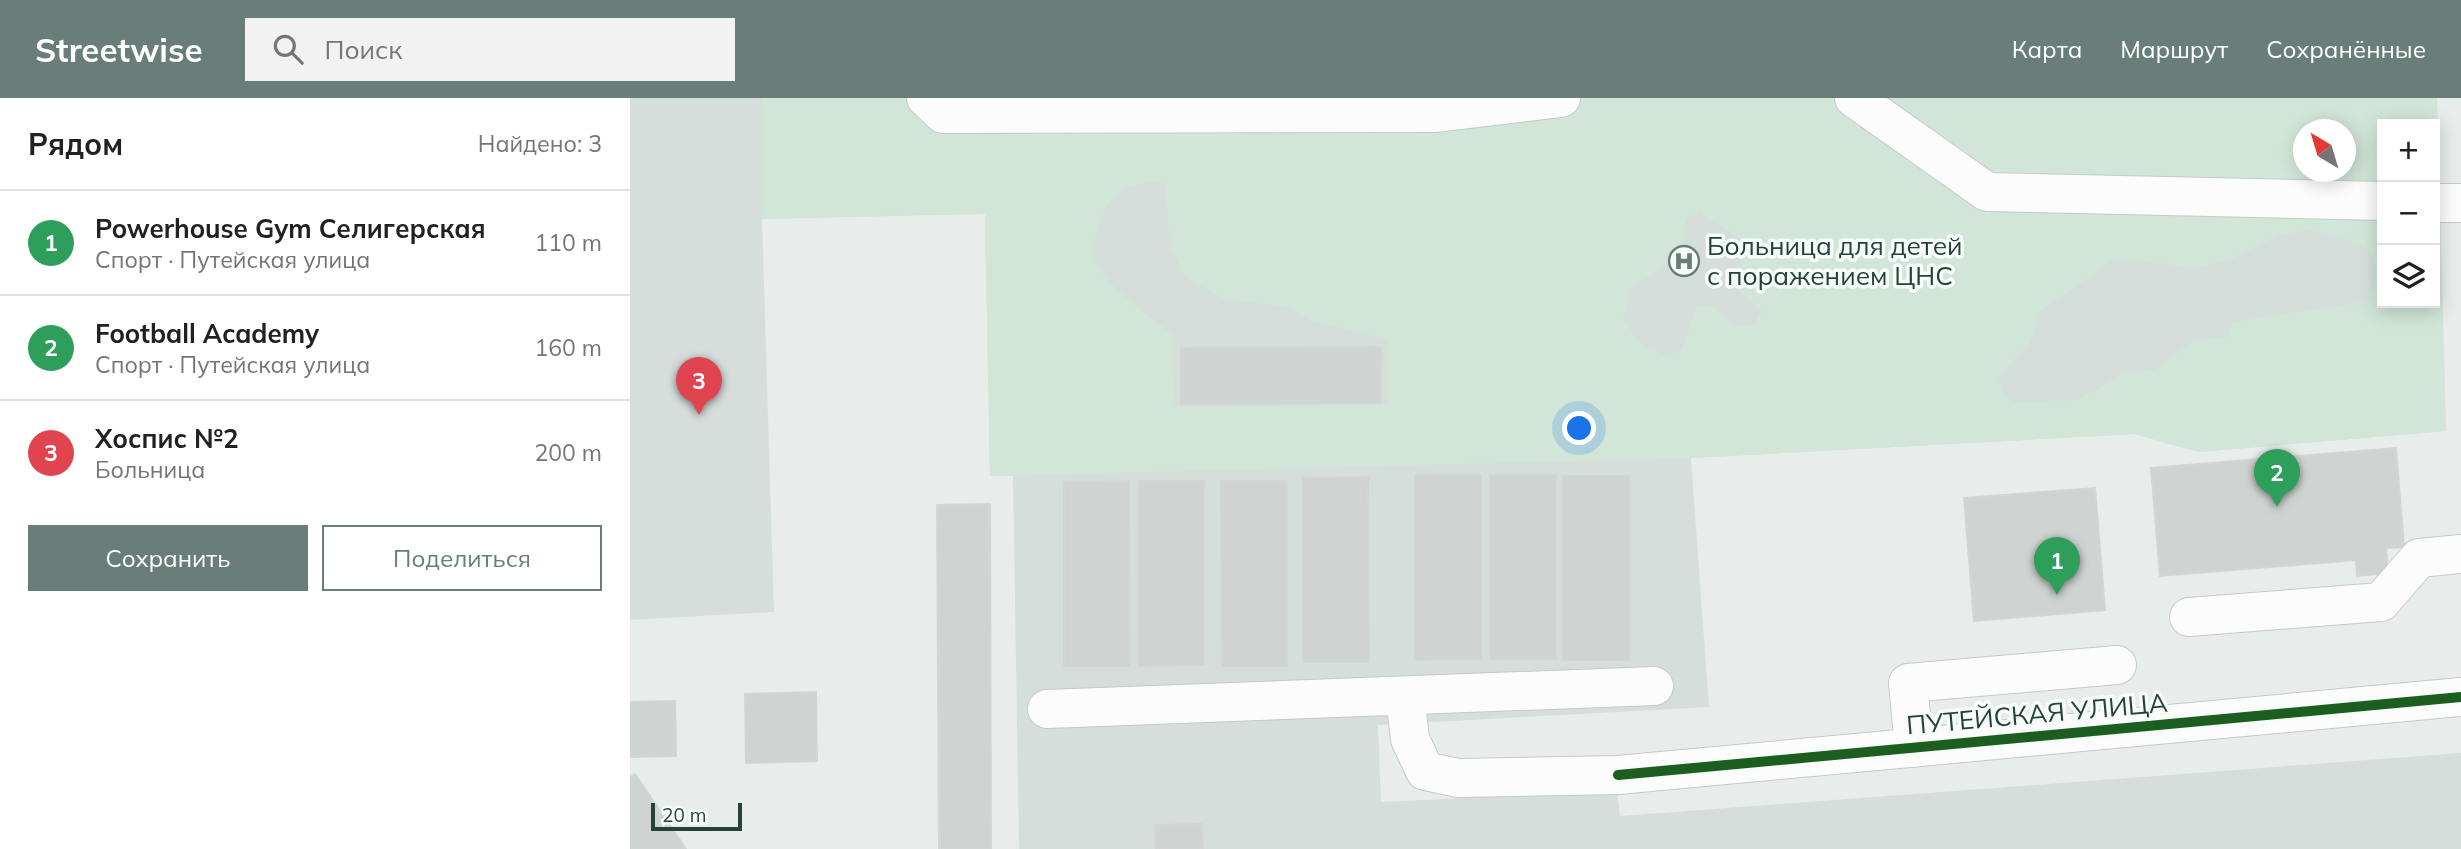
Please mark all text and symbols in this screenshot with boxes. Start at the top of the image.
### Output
search box [245,18,735,81]
text: Streetwise [35,29,203,70]
icon: search [269,30,307,68]
text: Поиск [325,33,402,66]
text: Карта [2012,34,2082,64]
text: Маршрут [2120,34,2228,64]
text: Сохранённые [2266,34,2426,64]
north arrow [2293,119,2356,182]
map controls [2377,119,2440,308]
button: + [2377,119,2440,182]
text: Рядом [28,125,123,163]
text: Найдено: 3 [478,129,602,158]
button: − [2377,182,2440,245]
text: Powerhouse Gym Селигерская [95,212,486,245]
text: 1 [44,228,58,257]
text: 110 m [534,228,602,257]
place label: Больница для детей с поражением ЦНС [1707,229,1963,292]
hospital icon: Больница для детей с поражением ЦНС [1667,244,1701,278]
text: Спорт · Путейская улица [95,245,370,274]
button: layers [2377,245,2440,308]
text: Football Academy [95,317,319,350]
text: 2 [44,333,58,362]
text: 160 m [534,333,602,362]
text: Спорт · Путейская улица [95,350,370,379]
pin: 3 [676,357,722,415]
your location [1562,411,1596,445]
text: Хоспис №2 [95,422,239,455]
text: 3 [44,438,58,467]
text: 200 m [534,438,602,467]
pin: 2 [2254,449,2300,507]
text: Больница [95,455,205,484]
button: Сохранить [28,525,308,591]
button: Поделиться [322,525,602,591]
pin: 1 [2034,537,2080,595]
street label: ПУТЕЙСКАЯ УЛИЦА [1905,686,2169,741]
scale bar [651,800,742,832]
text: 20 m [662,803,706,827]

